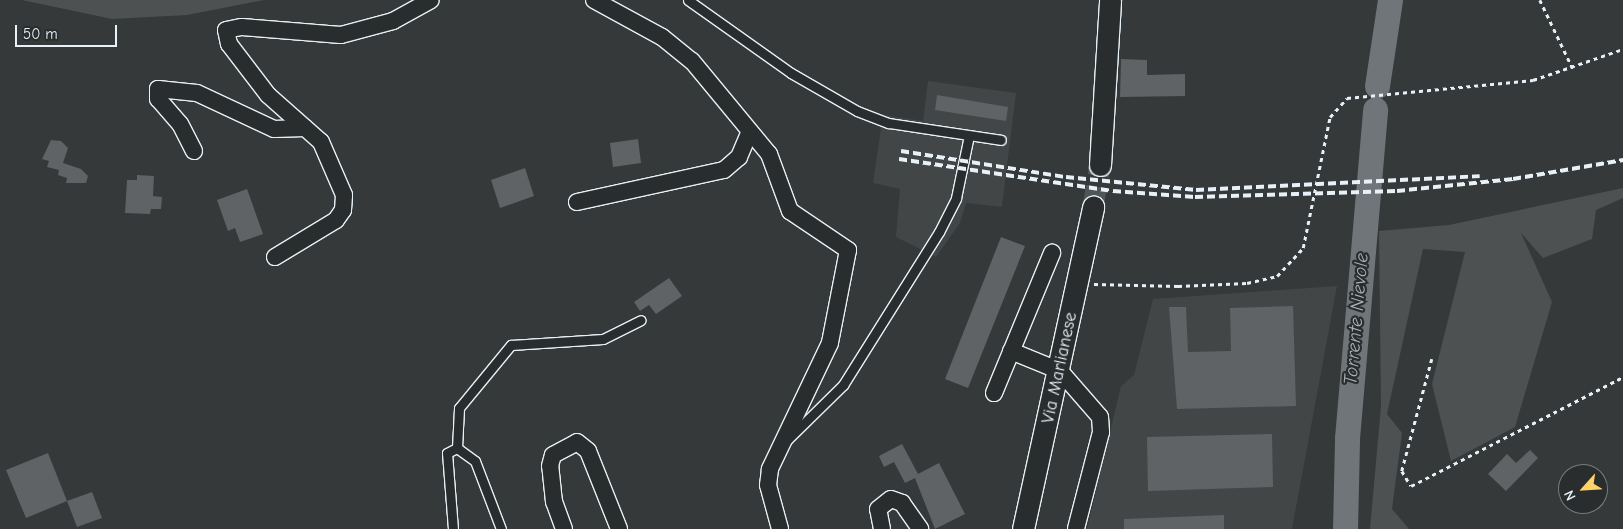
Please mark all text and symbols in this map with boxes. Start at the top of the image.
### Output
scale bar [18,15,120,47]
text: 50 m [23,25,58,43]
water label: Torrente Nievole [1340,252,1374,386]
street label: Via Marlianese [1038,310,1082,426]
north arrow [1558,464,1608,514]
text: N [1560,488,1580,503]

